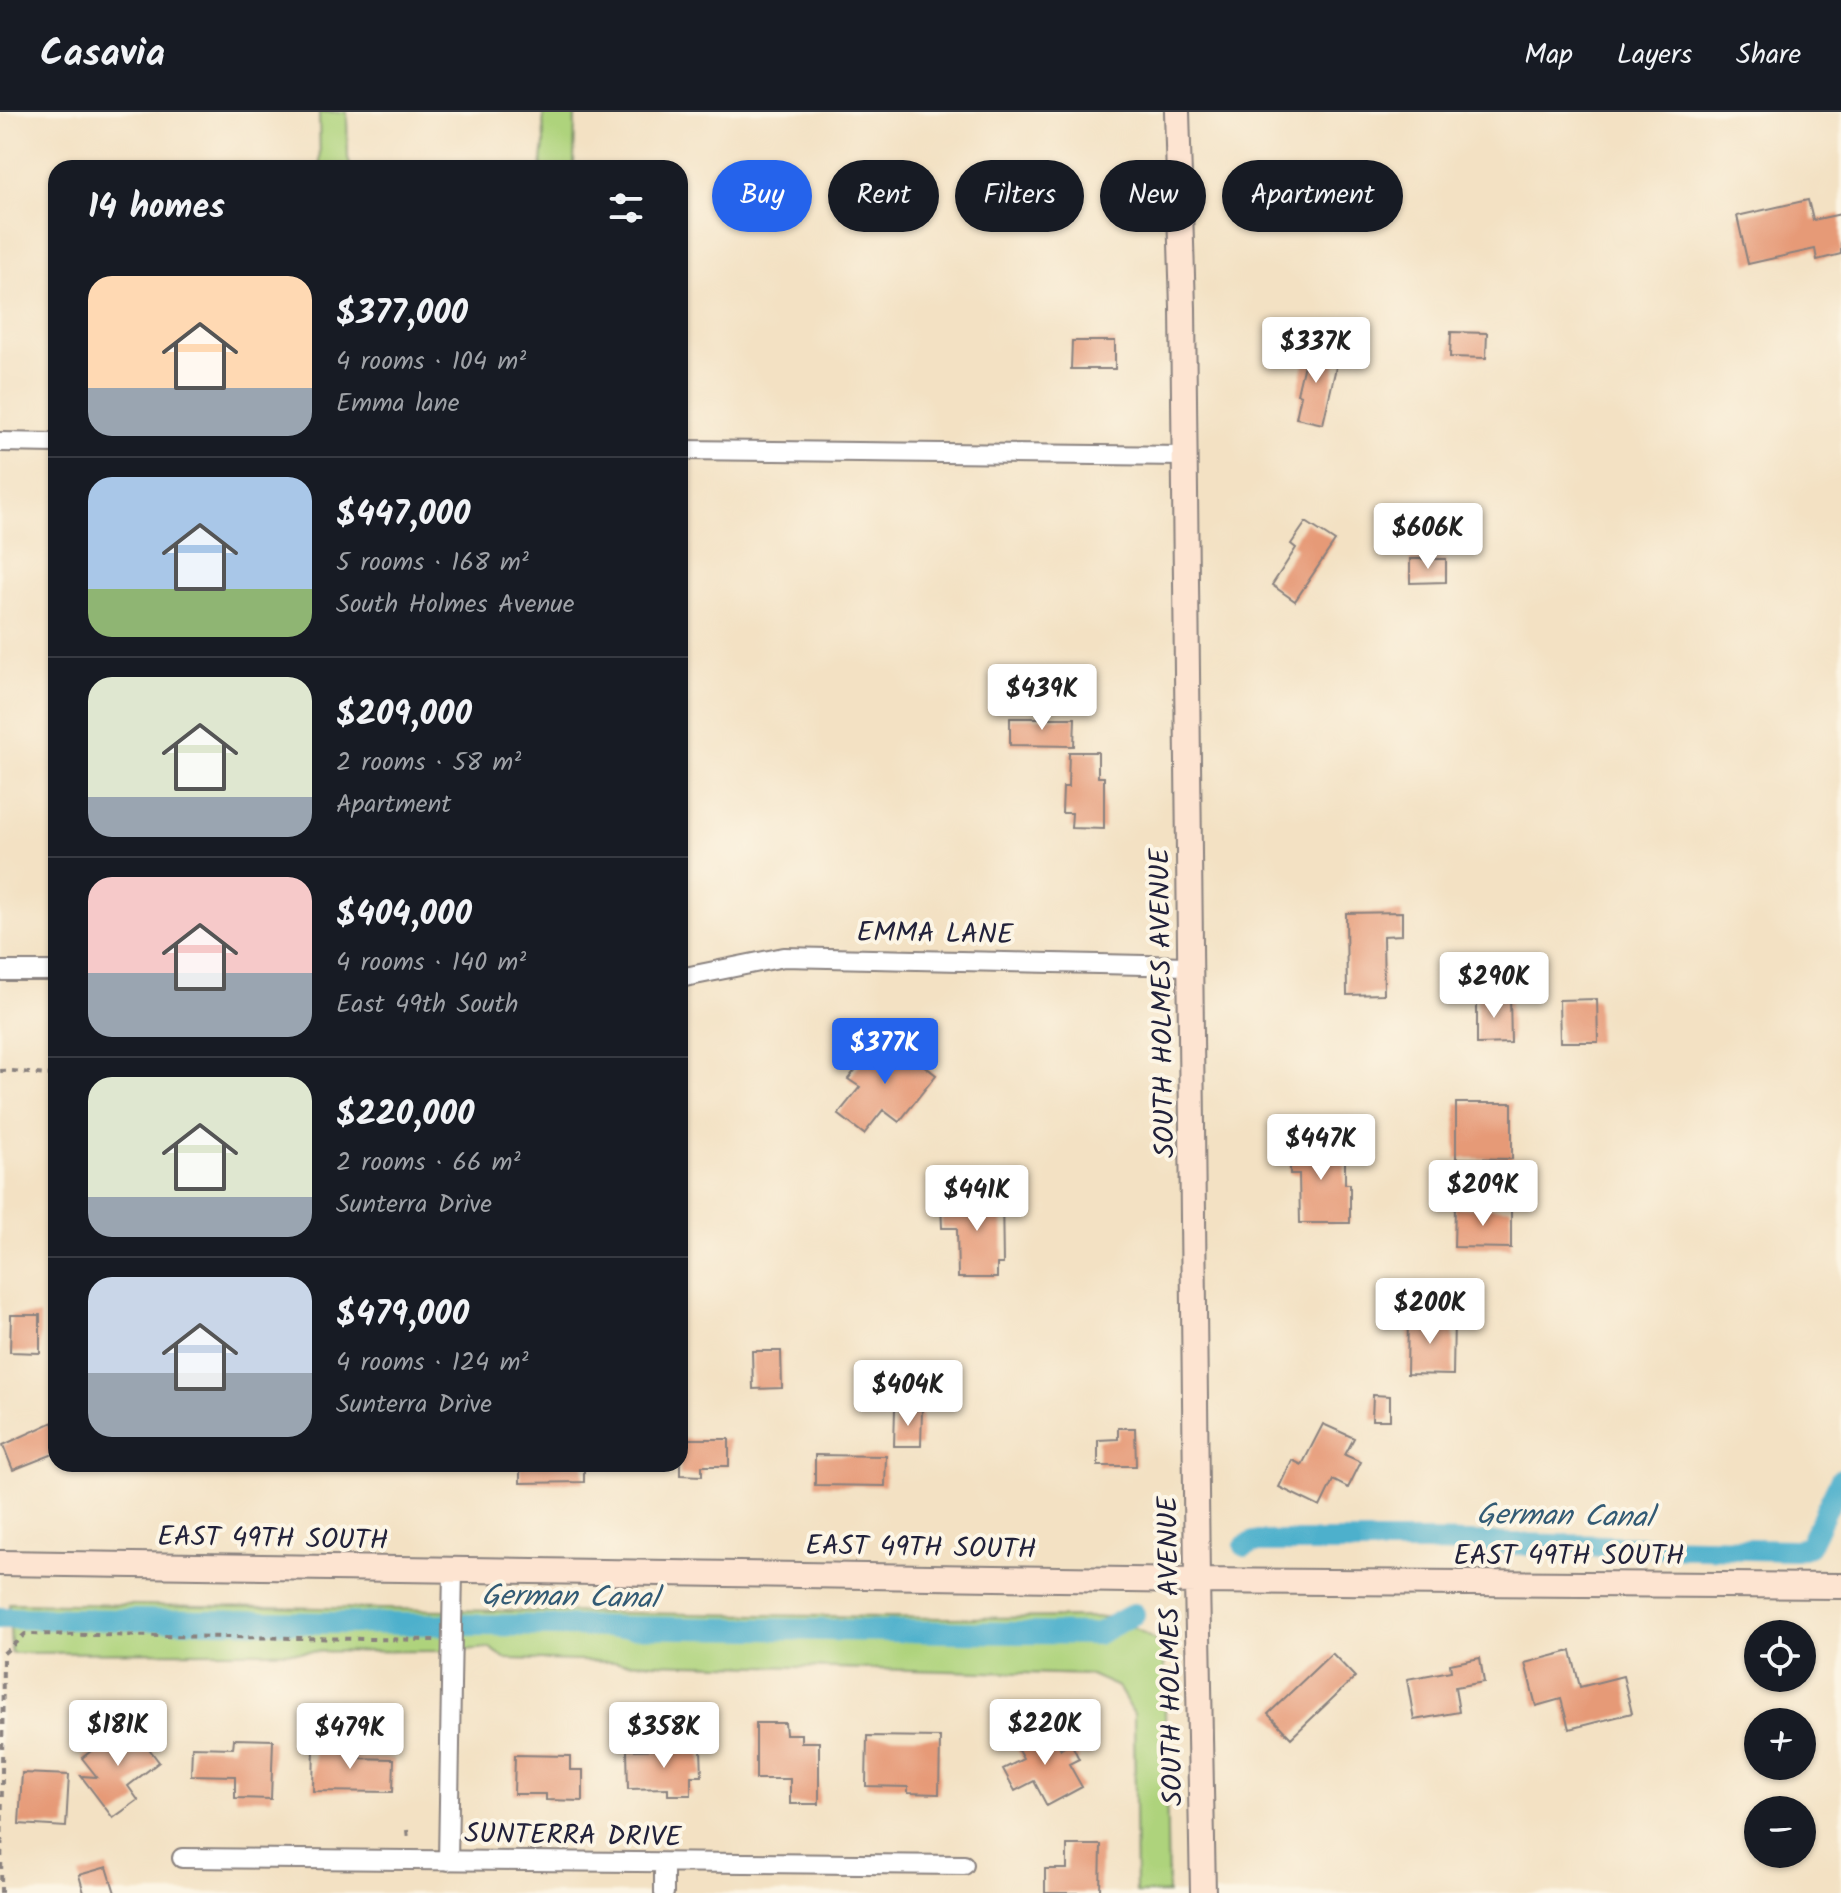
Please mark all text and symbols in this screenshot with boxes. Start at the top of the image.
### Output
text: Casavia [40,25,165,85]
text: Map [1524,33,1573,78]
text: Layers [1617,33,1692,78]
text: Share [1736,33,1801,78]
chip: Buy [712,160,812,232]
chip: Rent [828,160,939,232]
chip: Filters [955,160,1084,232]
chip: New [1100,160,1206,232]
chip: Apartment [1222,160,1403,232]
text: 14 homes [88,181,225,235]
icon: filters [604,186,648,230]
text: $377,000 [336,287,468,341]
icon: home [152,308,248,404]
pin: $337K [1260,317,1372,385]
text: $337K [1280,322,1352,364]
text: 4 rooms · 104 m² [336,341,526,383]
text: Emma lane [336,383,459,425]
text: $447,000 [336,488,470,542]
pin: $606K [1372,503,1484,571]
text: $606K [1392,508,1464,550]
icon: home [152,509,248,605]
text: 5 rooms · 168 m² [336,542,529,584]
text: South Holmes Avenue [336,584,575,626]
pin: $439K [986,664,1098,732]
text: $439K [1006,669,1078,711]
text: $209,000 [336,688,472,742]
icon: home [152,709,248,805]
text: 2 rooms · 58 m² [336,742,521,784]
text: Apartment [336,784,451,826]
street label: SOUTH HOLMES AVENUE [1138,847,1189,1158]
text: $404,000 [336,888,472,942]
icon: home [152,909,248,1005]
street label: EMMA LANE [856,911,1014,958]
text: 4 rooms · 140 m² [336,942,526,984]
pin: $290K [1438,952,1550,1020]
text: $290K [1458,957,1530,999]
text: East 49th South [336,984,519,1026]
pin: $377K [829,1018,941,1086]
text: $377K [850,1023,920,1065]
text: $220,000 [336,1088,474,1142]
icon: home [152,1109,248,1205]
pin: $447K [1265,1114,1377,1182]
text: $447K [1285,1119,1357,1161]
text: 2 rooms · 66 m² [336,1142,521,1184]
pin: $209K [1427,1160,1539,1228]
pin: $441K [921,1165,1033,1233]
text: $209K [1447,1165,1519,1207]
text: $441K [943,1170,1011,1212]
text: Sunterra Drive [336,1184,492,1226]
pin: $200K [1374,1278,1486,1346]
text: $200K [1394,1283,1466,1325]
text: $479,000 [336,1288,469,1342]
icon: home [152,1309,248,1405]
text: 4 rooms · 124 m² [336,1342,528,1384]
pin: $404K [852,1360,964,1428]
text: $404K [872,1365,944,1407]
text: Sunterra Drive [336,1384,492,1426]
water label: German Canal [1476,1491,1660,1543]
street label: SOUTH HOLMES AVENUE [1146,1495,1197,1806]
street label: EAST 49TH SOUTH [157,1515,389,1564]
street label: EAST 49TH SOUTH [805,1524,1037,1573]
street label: EAST 49TH SOUTH [1453,1534,1685,1579]
water label: German Canal [481,1572,665,1624]
map controls [1744,1620,1816,1868]
button: locate [1744,1620,1816,1692]
pin: $220K [989,1699,1101,1767]
pin: $181K [62,1700,174,1768]
pin: $358K [608,1702,720,1770]
pin: $479K [294,1703,406,1771]
text: $220K [1008,1704,1082,1746]
text: $181K [87,1705,149,1747]
text: $358K [627,1707,701,1749]
text: $479K [315,1708,385,1750]
button: + [1744,1708,1816,1780]
button: − [1744,1796,1816,1868]
street label: SUNTERRA DRIVE [464,1812,683,1861]

